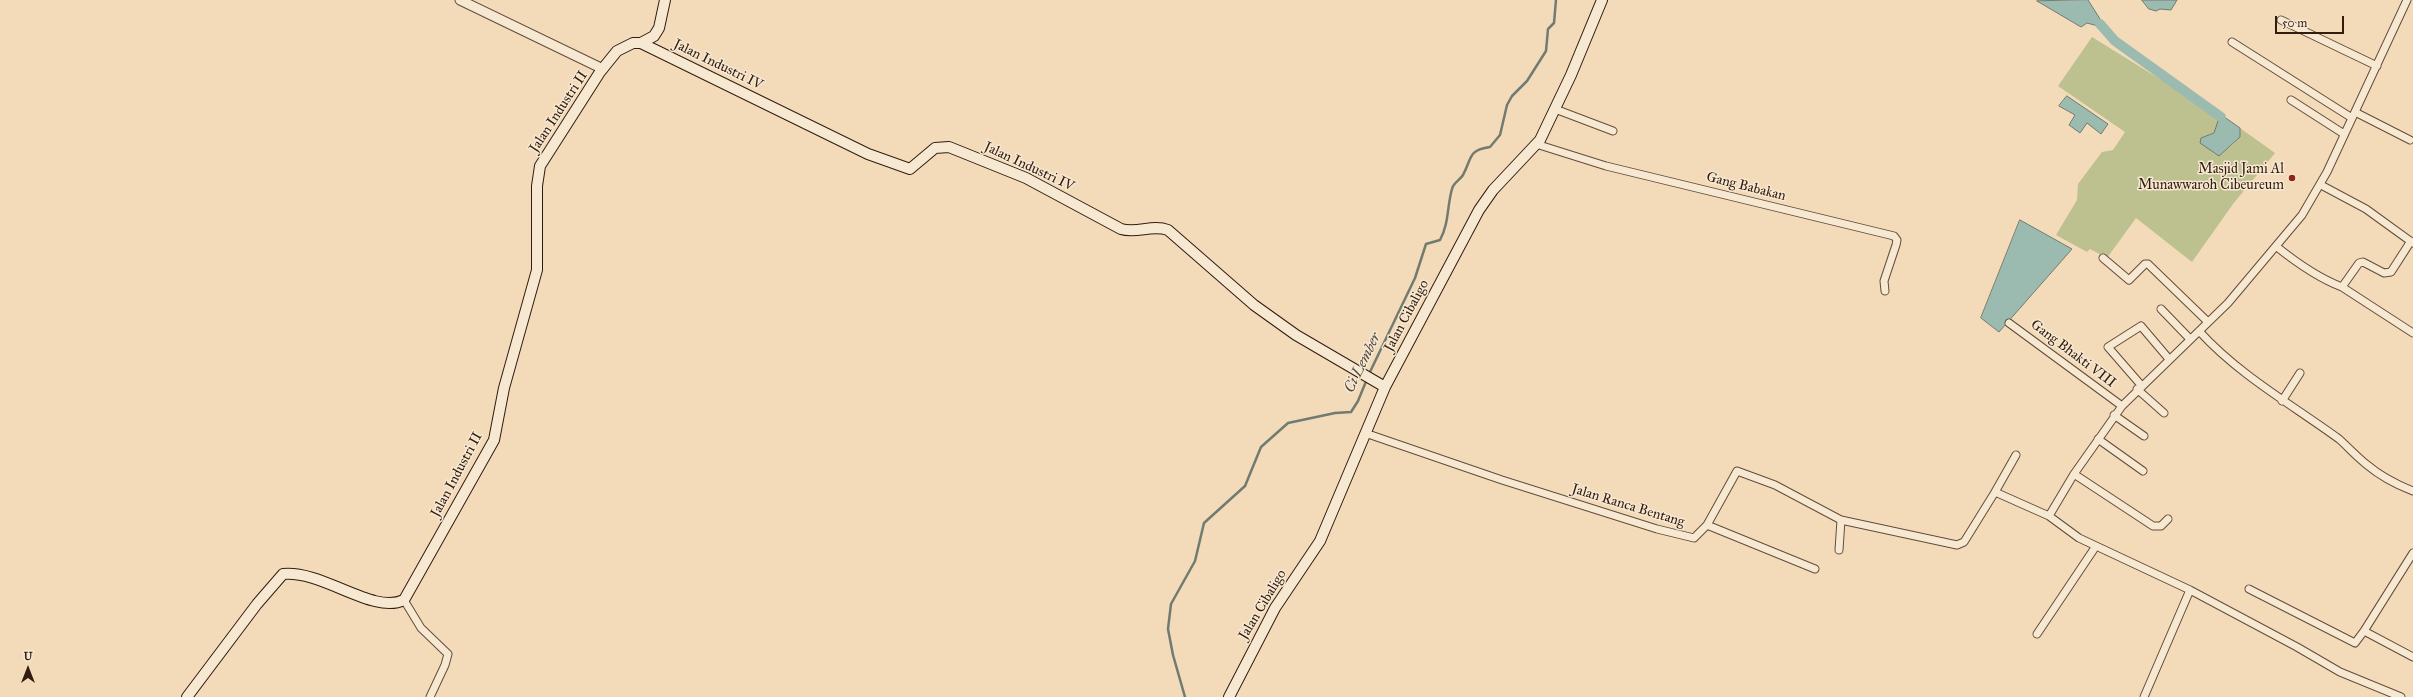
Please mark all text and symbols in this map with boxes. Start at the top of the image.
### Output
scale bar [2277,8,2346,34]
text: 50 m [2282,16,2307,30]
street label: Jalan Industri IV [671,36,765,94]
street label: Jalan Industri II [526,68,592,156]
street label: Jalan Industri IV [981,139,1077,195]
place label: Masjid Jami Al Munawwaroh Cibeureum [2138,162,2284,194]
street label: Gang Babakan [1705,169,1787,205]
marker: Masjid Jami Al Munawwaroh Cibeureum [2287,173,2297,183]
street label: Jalan Cibaligo [1381,277,1433,355]
street label: Gang Bhakti VIII [2027,317,2119,391]
water label: Ci Lember [1341,330,1385,396]
street label: Jalan Industri II [428,430,486,520]
street label: Jalan Ranca Bentang [1569,481,1687,531]
street label: Jalan Cibaligo [1235,567,1291,643]
north arrow [8,649,48,689]
text: U [24,650,32,663]

